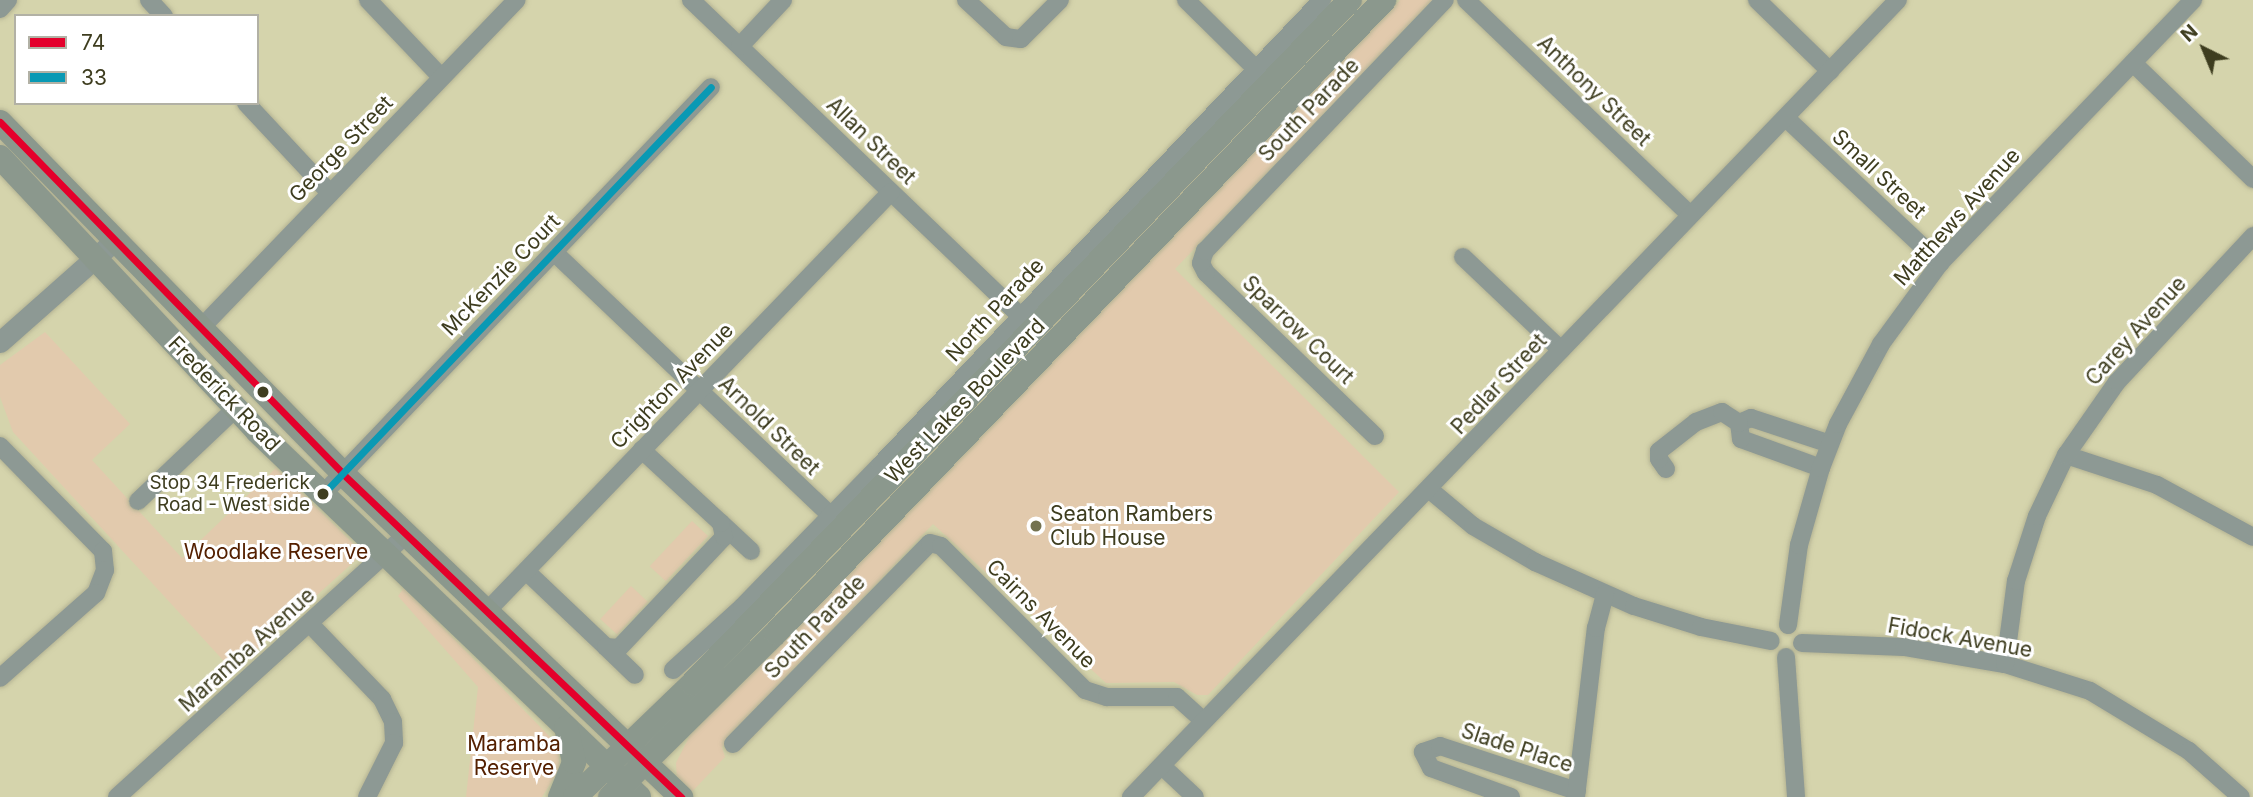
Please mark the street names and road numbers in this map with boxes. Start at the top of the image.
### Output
street label: Anthony Street [1532,31,1656,151]
street label: South Parade [1254,53,1364,167]
street label: George Street [284,90,398,208]
street label: Allan Street [821,92,921,190]
street label: Small Street [1827,124,1931,224]
street label: Matthews Avenue [1889,143,2025,291]
street label: McKenzie Court [437,209,565,341]
street label: North Parade [941,253,1049,367]
street label: Sparrow Court [1237,271,1359,389]
street label: Carey Avenue [2080,271,2192,391]
street label: West Lakes Boulevard [880,313,1050,489]
street label: Crighton Avenue [606,318,738,454]
street label: Pedlar Street [1446,328,1552,440]
street label: Frederick Road [163,331,285,457]
street label: Arnold Street [713,371,825,481]
street label: Cairns Avenue [981,554,1101,674]
street label: South Parade [760,570,870,684]
street label: Maramba Avenue [174,583,320,717]
street label: Fidock Avenue [1886,613,2034,663]
street label: Slade Place [1458,718,1576,778]

